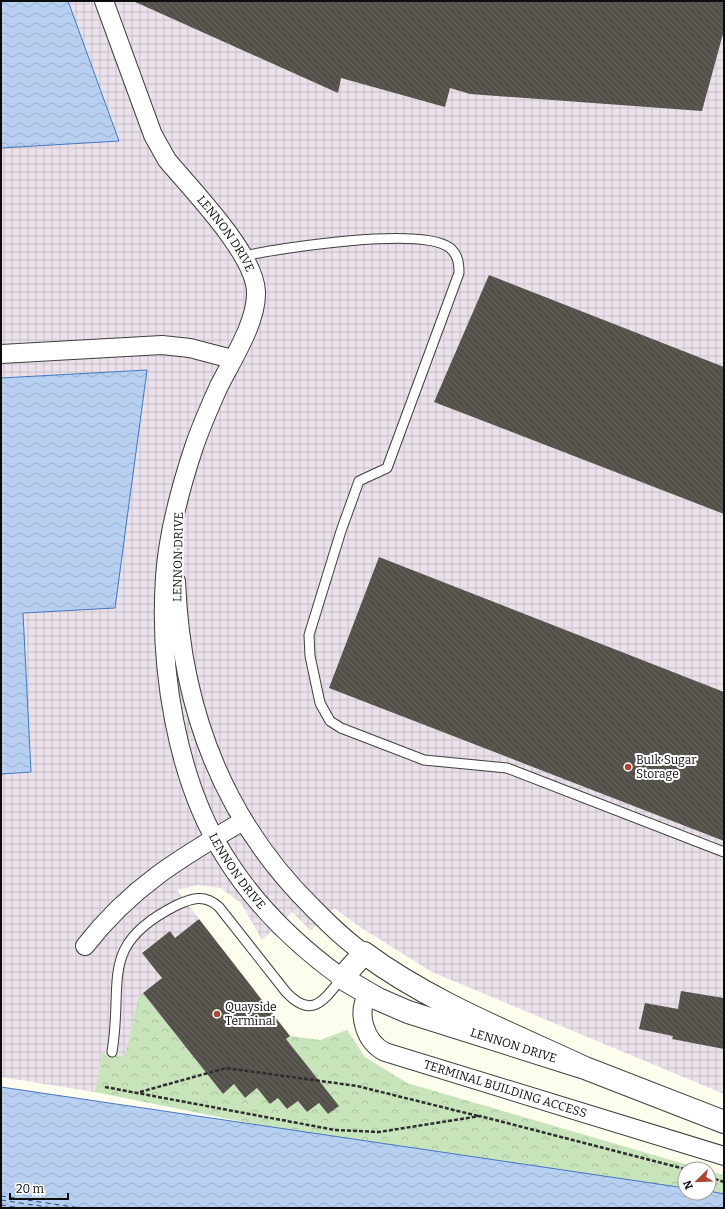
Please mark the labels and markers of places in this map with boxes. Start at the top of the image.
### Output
place label: Bulk Sugar Storage [636,753,697,781]
marker: Bulk Sugar Storage [623,762,633,772]
place label: Quayside Terminal [225,1000,277,1028]
marker: Quayside Terminal [212,1009,222,1019]

